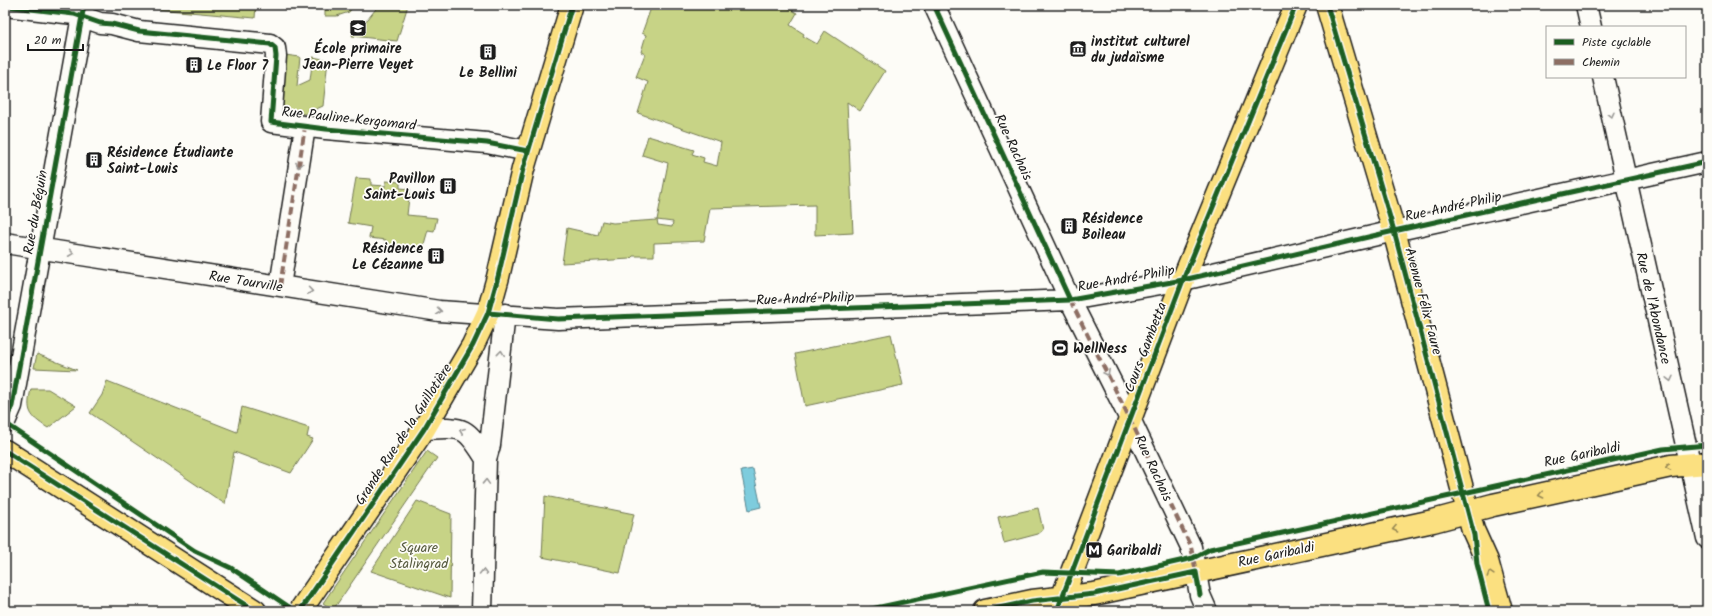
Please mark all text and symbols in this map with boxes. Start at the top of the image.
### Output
school or university icon: École primaire Jean-Pierre Veyet [348,18,368,38]
scale bar [28,26,83,52]
legend [1546,26,1686,78]
text: 20 m [34,31,62,50]
place label: institut culturel du judaïsme [1091,31,1190,69]
text: Piste cyclable [1582,33,1651,52]
place label: École primaire Jean-Pierre Veyet [302,38,414,76]
museum icon: institut culturel du judaïsme [1068,39,1088,59]
building icon: Le Bellini [478,42,498,62]
text: Chemin [1582,53,1620,72]
building icon: Le Floor 7 [184,55,204,75]
place label: Le Floor 7 [207,55,268,77]
place label: Le Bellini [459,62,517,84]
street label: Rue Pauline Kergomard [280,101,418,137]
street label: Rue Rachais [988,111,1038,184]
one-way arrow [1607,112,1615,118]
place label: Résidence Étudiante Saint-Louis [107,142,233,180]
building icon: Résidence Étudiante Saint-Louis [84,150,104,170]
one-way arrow [295,162,304,168]
street label: Rue du Béguin [18,168,54,256]
place label: Pavillon Saint-Louis [364,168,435,206]
building icon: Pavillon Saint-Louis [438,176,458,196]
street label: Rue André Philip [1403,186,1504,228]
place label: Résidence Boileau [1082,208,1143,246]
building icon: Résidence Boileau [1059,216,1079,236]
place label: Résidence Le Cézanne [352,238,423,276]
street label: Avenue Félix Faure [1398,245,1448,358]
building icon: Résidence Le Cézanne [426,246,446,266]
one-way arrow [68,248,74,257]
street label: Rue de l'Abondance [1629,250,1677,367]
street label: Rue André Philip [1076,260,1177,298]
street label: Rue Tourville [207,265,285,299]
one-way arrow [307,286,313,295]
street label: Rue André Philip [756,286,855,312]
street label: Cours Gambetta [1119,299,1173,396]
one-way arrow [436,306,442,315]
sports icon: WellNess [1050,338,1070,358]
place label: WellNess [1073,338,1127,360]
one-way arrow [496,350,505,356]
street label: Grande Rue de la Guillotière [350,359,458,510]
one-way arrow [1102,368,1110,376]
one-way arrow [1665,375,1673,382]
one-way arrow [458,428,465,436]
street label: Rue Rachais [1128,432,1178,505]
street label: Rue Garibaldi [1542,436,1623,474]
one-way arrow [1665,463,1671,471]
one-way arrow [481,479,490,485]
one-way arrow [1538,490,1544,498]
one-way arrow [1392,524,1398,532]
street label: Rue Garibaldi [1236,536,1317,574]
park label: Square Stalingrad [390,537,449,575]
metro station icon: Garibaldi [1084,540,1104,560]
place label: Garibaldi [1107,540,1162,562]
one-way arrow [479,569,487,575]
one-way arrow [1486,570,1495,577]

